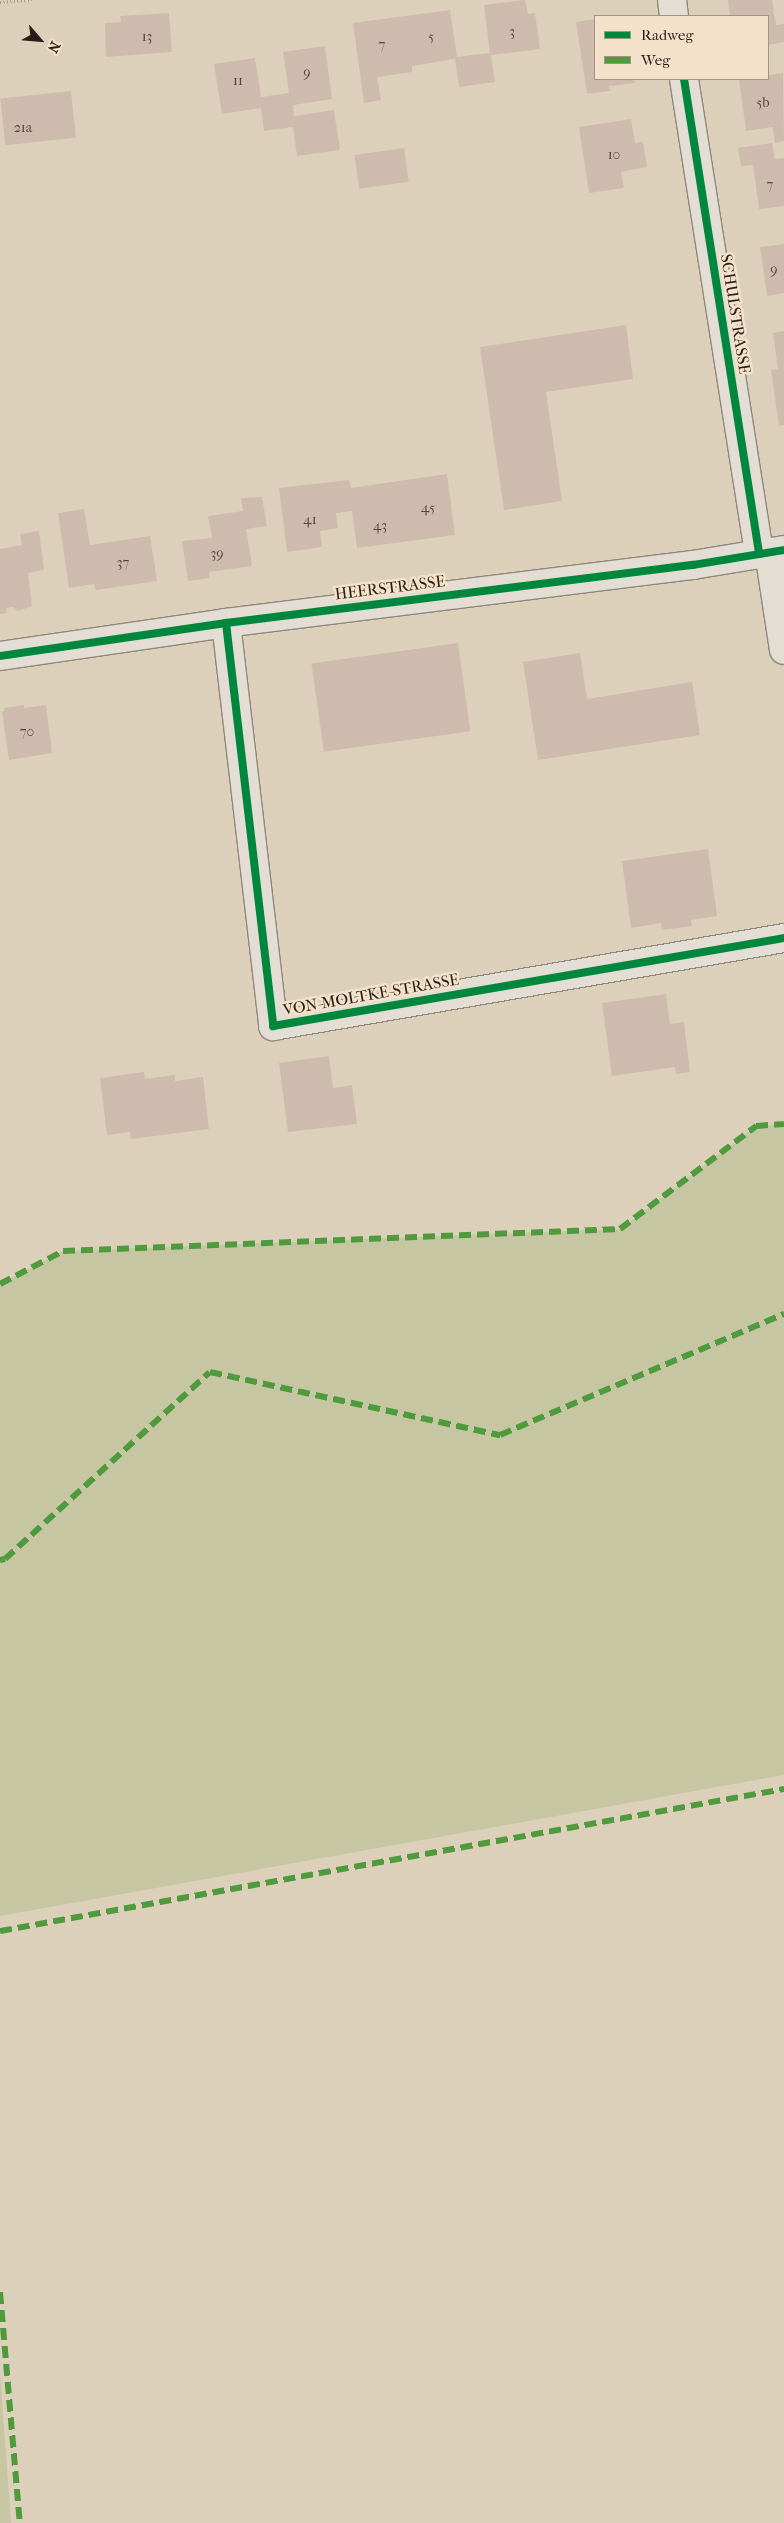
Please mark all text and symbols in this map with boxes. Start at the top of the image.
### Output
north arrow [15,15,65,65]
legend [594,15,769,80]
house number: 3 [509,24,515,40]
text: Radweg [641,26,693,44]
house number: 13 [142,29,152,45]
house number: 5 [428,29,434,45]
house number: 7 [379,37,385,53]
text: N [44,38,64,56]
text: Weg [641,51,670,69]
house number: 9 [303,65,311,81]
house number: 11 [233,73,243,89]
house number: 5b [756,95,770,111]
house number: 21a [14,120,32,136]
house number: 10 [608,147,620,163]
house number: 7 [767,177,773,193]
street label: SCHULSTRASSE [716,253,754,375]
house number: 9 [770,262,778,278]
house number: 45 [421,500,435,516]
house number: 41 [303,512,317,528]
house number: 43 [373,518,387,534]
house number: 39 [210,546,224,562]
house number: 37 [117,555,129,571]
street label: HEERSTRASSE [334,572,446,604]
house number: 70 [20,724,34,740]
street label: VON-MOLTKE-STRASSE [281,970,461,1020]

